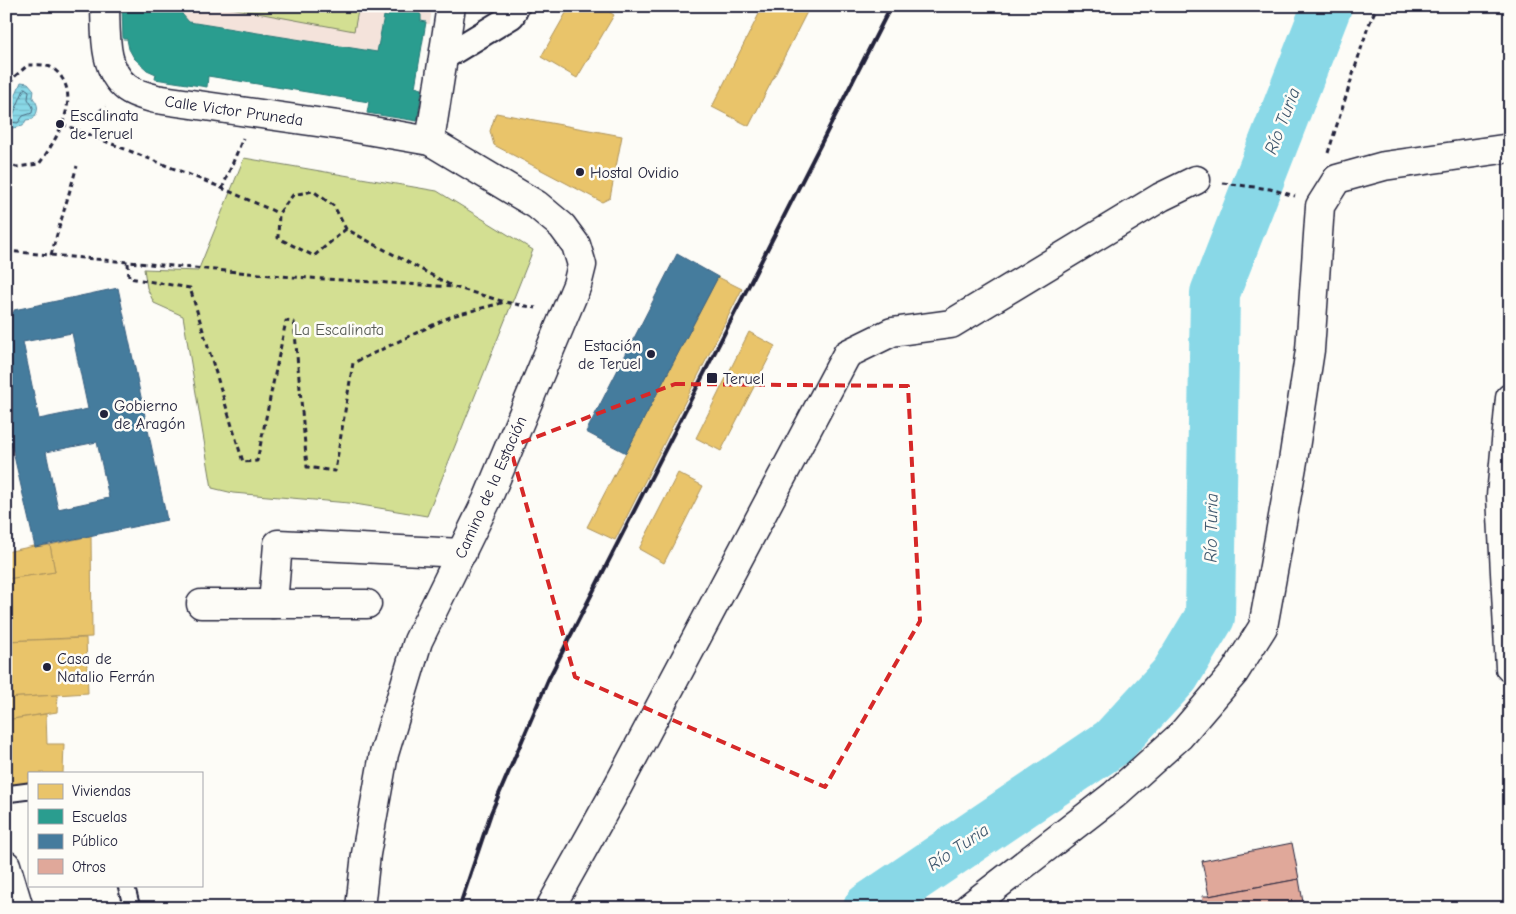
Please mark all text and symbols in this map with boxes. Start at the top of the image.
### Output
water label: Río Turia [1260,85,1305,157]
street label: Calle Victor Pruneda [163,92,304,130]
place label: Escalinata de Teruel [70,107,139,143]
marker: Escalinata de Teruel [54,118,66,130]
place label: Hostal Ovidio [590,164,679,182]
marker: Hostal Ovidio [574,166,586,178]
park label: La Escalinata [294,321,384,339]
place label: Estación de Teruel [578,337,641,373]
marker: Estación de Teruel [645,348,657,360]
place label: Teruel [723,370,764,388]
marker: Teruel [705,371,719,385]
place label: Gobierno de Aragón [114,397,185,433]
marker: Gobierno de Aragón [98,408,110,420]
street label: Camino de la Estación [451,413,530,561]
water label: Río Turia [1200,493,1223,563]
place label: Casa de Natalio Ferrán [57,650,155,686]
marker: Casa de Natalio Ferrán [41,661,53,673]
legend [28,772,202,886]
text: Viviendas [72,782,131,800]
text: Escuelas [72,808,127,826]
water label: Río Turia [924,819,993,876]
text: Público [72,832,118,850]
text: Otros [72,858,106,876]

